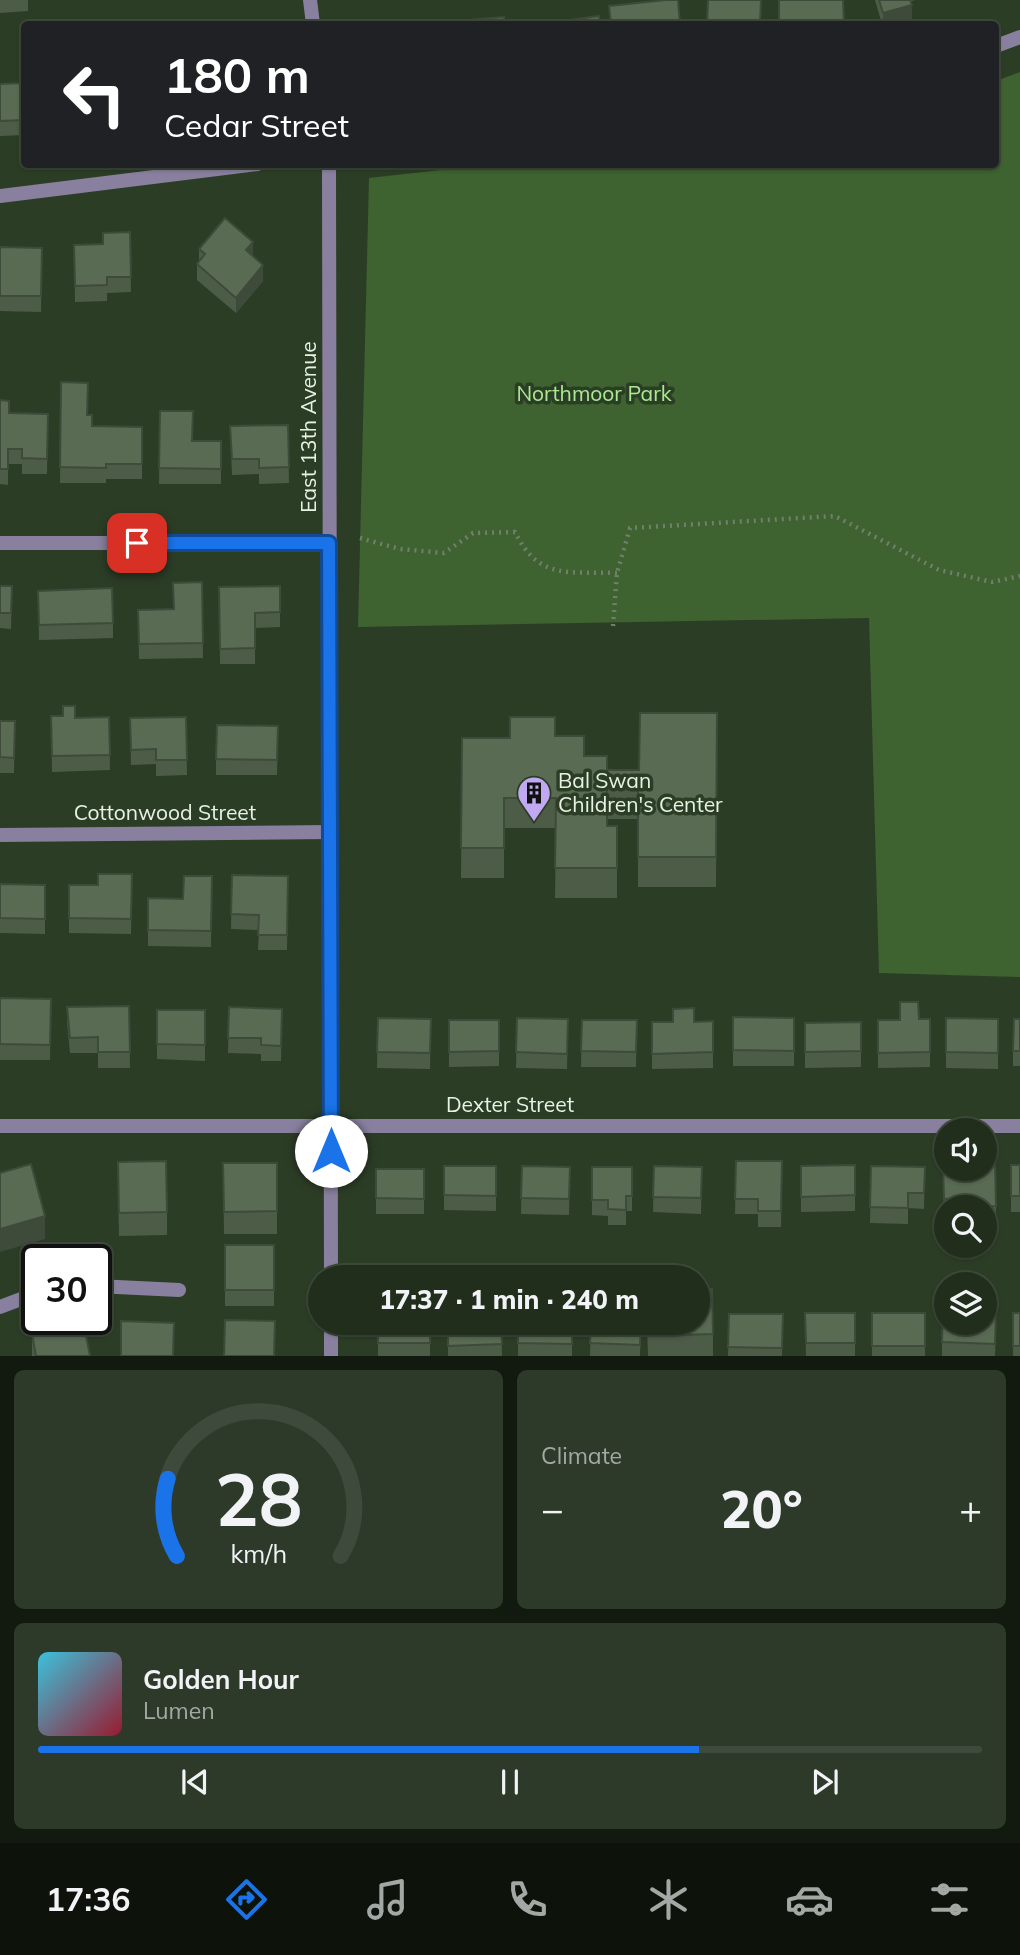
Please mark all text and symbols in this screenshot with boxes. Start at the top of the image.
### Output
text: 180 m [164,44,310,105]
icon: left [49,49,140,140]
text: Cedar Street [164,105,349,145]
street label: East 13th Avenue [295,341,321,513]
park label: Northmoor Park [516,380,672,406]
pin [107,513,167,573]
icon: arrive [118,524,156,562]
place label: Bal Swan Children's Center [558,767,723,817]
building icon: Bal Swan Children's Center [515,774,553,823]
street label: Cottonwood Street [74,799,256,825]
street label: Dexter Street [446,1091,574,1117]
position arrow [294,1114,368,1188]
map controls [934,1118,997,1335]
button: sound [934,1118,997,1181]
button: search [934,1195,997,1258]
speed limit sign: 30 [21,1244,112,1335]
button: layers [934,1272,997,1335]
text: 17:37 · 1 min · 240 m [379,1283,639,1316]
text: Climate [541,1441,622,1470]
text: 28 [215,1453,302,1544]
text: 20° [720,1476,803,1541]
text: − [541,1485,564,1533]
text: + [959,1485,982,1533]
text: km/h [230,1537,287,1568]
text: Golden Hour [143,1663,299,1696]
text: Lumen [143,1696,215,1725]
icon: previous [176,1763,214,1801]
icon: pause [491,1763,529,1801]
icon: next [806,1763,844,1801]
icon: directions [222,1875,271,1924]
icon: music [363,1875,412,1924]
icon: phone [503,1875,552,1924]
icon: climate [644,1875,693,1924]
icon: car [785,1875,834,1924]
icon: filters [925,1875,974,1924]
text: 17:36 [46,1879,131,1919]

